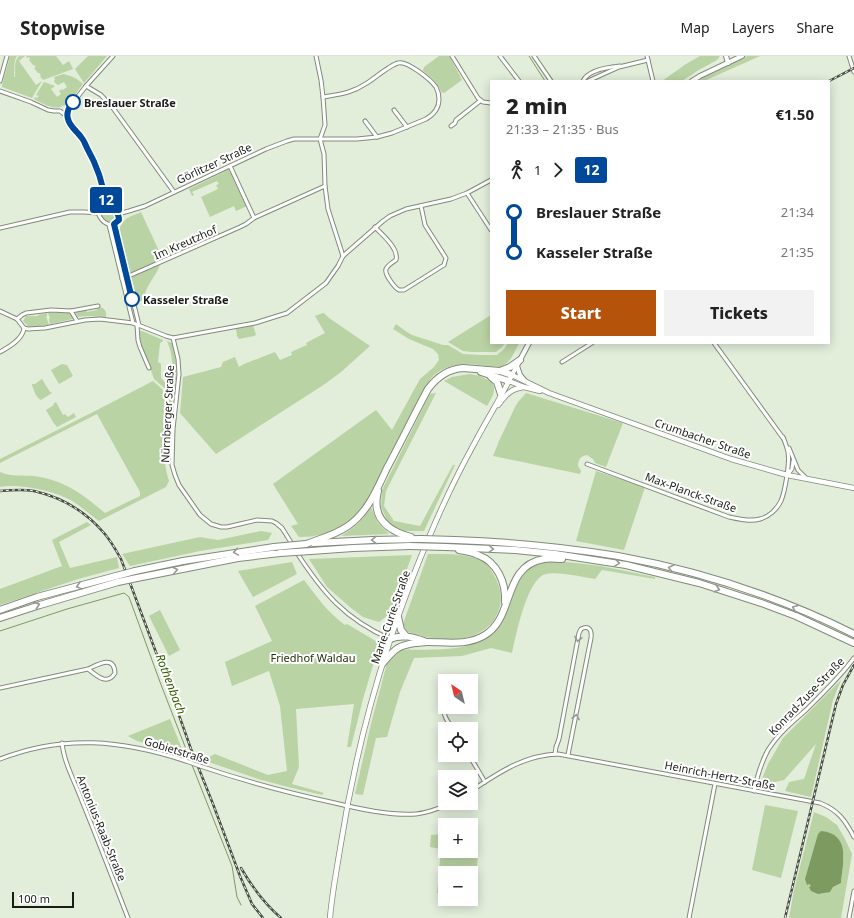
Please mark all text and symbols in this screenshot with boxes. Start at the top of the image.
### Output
text: Stopwise [20,15,105,41]
text: Map [681,18,710,37]
text: Layers [732,18,774,37]
text: Share [796,18,834,37]
text: 2 min [506,90,567,120]
marker: Breslauer Straße [65,94,81,110]
place label: Breslauer Straße [84,95,176,110]
text: €1.50 [775,104,814,124]
text: 21:33 – 21:35 · Bus [506,120,619,138]
street label: Görlitzer Straße [174,139,254,187]
icon: walk [506,159,528,181]
icon: forward [547,159,569,181]
text: 12 [583,160,599,179]
text: 1 [534,161,541,179]
line badge: 12 [88,187,124,213]
text: 12 [98,190,114,209]
text: Breslauer Straße [536,202,661,222]
text: 21:34 [781,203,814,221]
street label: Im Kreutzhof [151,221,220,263]
text: Kasseler Straße [536,242,653,262]
text: 21:35 [781,243,814,261]
button: Start [506,290,656,336]
button: Tickets [664,290,814,336]
marker: Kasseler Straße [124,291,140,307]
place label: Kasseler Straße [143,292,229,307]
street label: Nürnberger Straße [157,365,177,463]
street label: Crumbacher Straße [653,414,753,462]
street label: Max-Planck-Straße [643,468,739,516]
one-way arrow [371,536,377,544]
one-way arrow [488,544,494,553]
one-way arrow [233,548,239,556]
one-way arrow [614,558,620,567]
one-way arrow [668,564,674,572]
one-way arrow [172,566,178,574]
street label: Marie-Curie-Straße [367,568,413,666]
one-way arrow [75,581,82,590]
one-way arrow [713,584,720,593]
one-way arrow [33,602,40,610]
one-way arrow [791,604,798,612]
one-way arrow [575,636,583,642]
park label: Friedhof Waldau [271,650,355,665]
water label: Rothenbach [152,651,190,717]
street label: Konrad-Zuse-Straße [765,654,847,738]
north arrow [438,674,478,714]
map controls [438,674,478,906]
one-way arrow [571,714,579,720]
button: locate [438,722,478,762]
street label: Gobietstraße [143,733,211,767]
street label: Heinrich-Hertz-Straße [663,757,777,793]
button: layers [438,770,478,810]
street label: Antonius-Raab-Straße [74,773,130,883]
button: + [438,818,478,858]
button: − [438,866,478,906]
scale bar [12,890,74,909]
text: 100 m [18,891,50,906]

